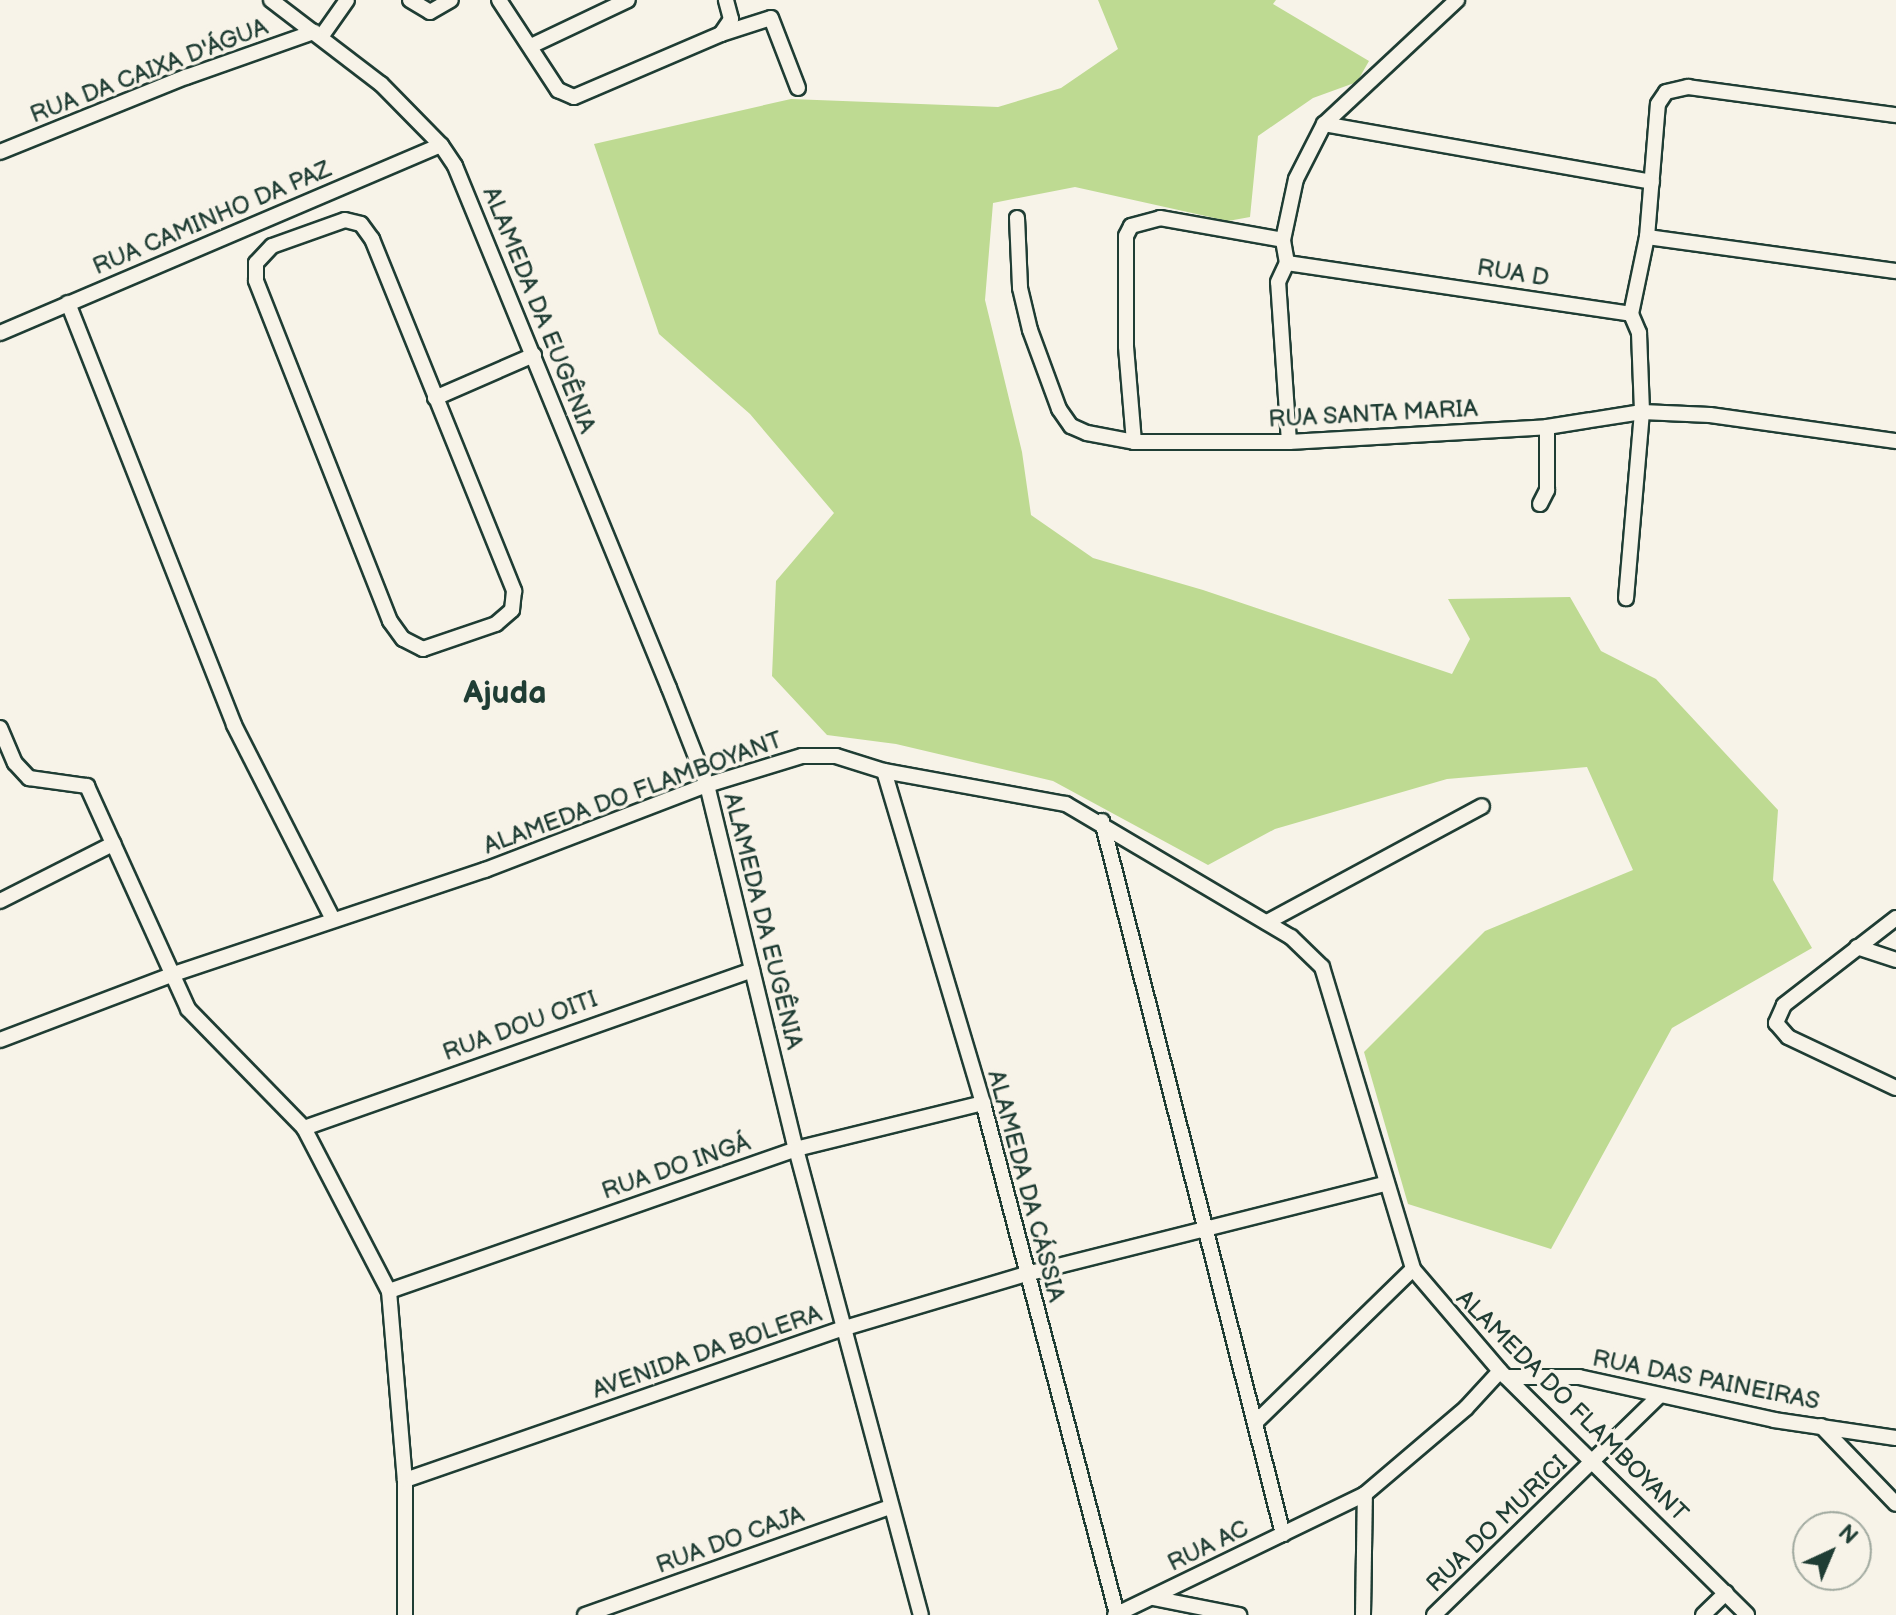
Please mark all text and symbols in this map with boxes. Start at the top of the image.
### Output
street label: RUA DA CAIXA D'ÁGUA [26,12,272,130]
street label: RUA CAMINHO DA PAZ [88,155,336,281]
street label: ALAMEDA DA EUGÊNIA [476,183,602,437]
street label: RUA D [1475,253,1551,293]
street label: RUA SANTA MARIA [1267,394,1479,434]
district label: Ajuda [463,675,547,713]
street label: ALAMEDA DO FLAMBOYANT [480,725,786,861]
street label: ALAMEDA DA EUGÊNIA [717,790,809,1052]
street label: RUA DOU OITI [439,985,601,1067]
street label: ALAMEDA DA CÁSSIA [981,1067,1071,1305]
street label: RUA DO INGÁ [598,1128,754,1206]
street label: ALAMEDA DO FLAMBOYANT [1450,1284,1694,1528]
street label: AVENIDA DA BOLERA [589,1299,825,1405]
street label: RUA DAS PAINEIRAS [1590,1344,1822,1416]
street label: RUA DO MURICI [1421,1450,1573,1598]
street label: RUA DO CAJA [652,1500,808,1580]
north arrow [1792,1511,1872,1591]
street label: RUA AC [1163,1514,1253,1578]
text: N [1832,1519,1863,1550]

